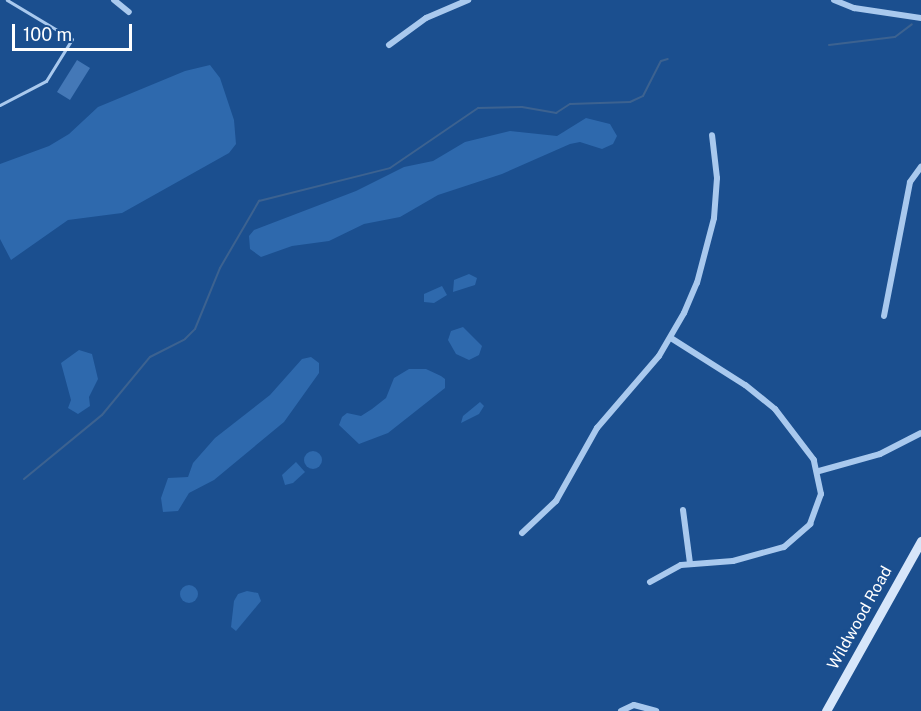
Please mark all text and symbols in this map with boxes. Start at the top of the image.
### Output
scale bar [15,12,135,50]
text: 100 m [23,24,72,45]
street label: Wildwood Road [824,563,896,673]

